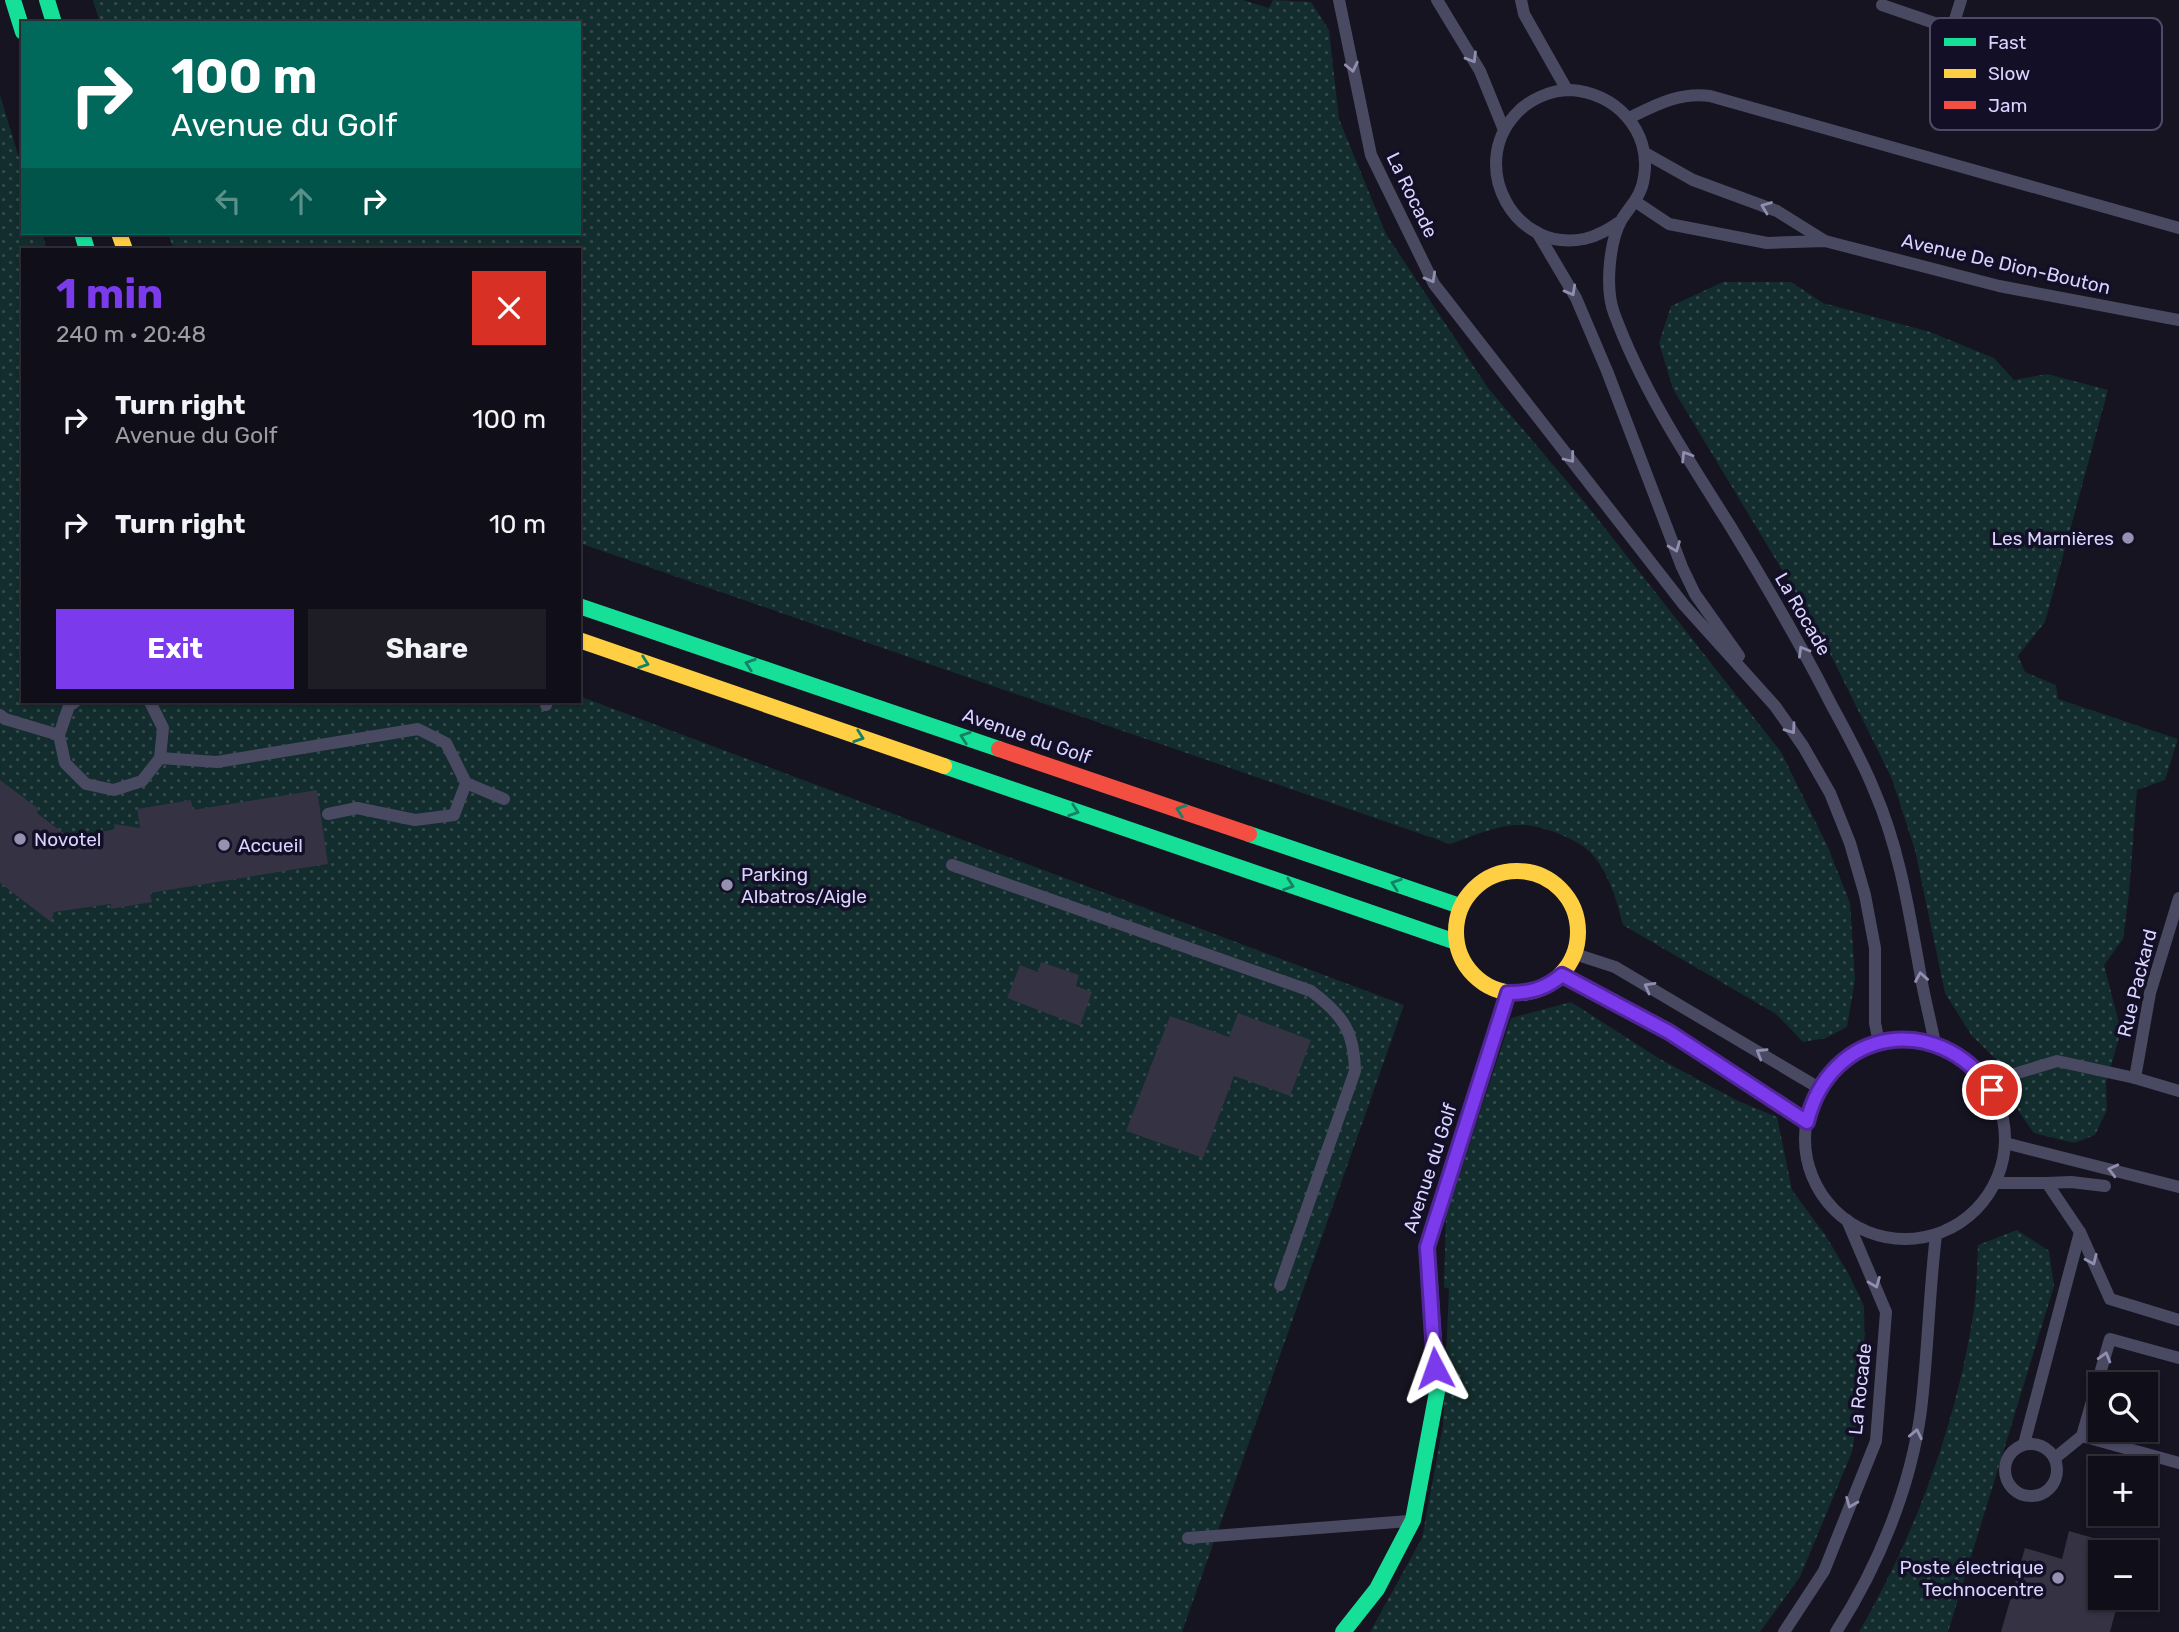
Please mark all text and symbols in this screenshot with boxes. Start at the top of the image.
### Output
legend [1930,18,2162,130]
text: Fast [1988,31,2027,54]
text: 100 m [171,47,317,105]
icon: right [56,49,147,140]
one-way arrow [1464,51,1477,64]
one-way arrow [1343,61,1358,73]
text: Slow [1988,62,2030,85]
text: Jam [1988,94,2027,117]
text: Avenue du Golf [171,106,397,144]
street label: La Rocade [1381,149,1443,241]
icon: left [209,182,247,220]
icon: ahead [282,182,320,220]
icon: right [355,182,393,220]
one-way arrow [1761,201,1773,215]
street label: Avenue De Dion-Bouton [1899,229,2113,299]
text: 1 min [56,269,163,319]
button: close [472,271,546,345]
one-way arrow [1423,271,1437,284]
one-way arrow [1563,284,1576,296]
text: 240 m · 20:48 [56,320,206,348]
text: Turn right [115,390,245,421]
icon: right [56,401,94,439]
text: 100 m [472,404,546,435]
text: Avenue du Golf [115,421,278,449]
one-way arrow [1562,450,1575,463]
one-way arrow [1681,450,1694,463]
icon: right [56,506,94,544]
text: Turn right [115,509,245,540]
text: 10 m [489,509,546,540]
place label: Les Marnières [1992,527,2114,550]
marker: Les Marnières [2120,530,2136,546]
one-way arrow [1666,541,1680,553]
street label: La Rocade [1770,568,1836,660]
button: Exit [56,609,294,689]
button: Share [308,609,546,689]
one-way arrow [1798,645,1811,658]
one-way arrow [637,655,649,669]
one-way arrow [744,658,756,672]
street label: Avenue du Golf [960,703,1095,769]
one-way arrow [1783,721,1795,734]
one-way arrow [852,729,864,743]
one-way arrow [960,731,972,745]
one-way arrow [1067,803,1080,817]
one-way arrow [1175,804,1187,818]
place label: Novotel [34,828,101,851]
marker: Novotel [12,831,28,847]
place label: Accueil [238,834,303,857]
marker: Accueil [216,837,232,853]
place label: Parking Albatros/Aigle [741,863,867,908]
marker: Parking Albatros/Aigle [719,877,735,893]
one-way arrow [1283,877,1295,891]
one-way arrow [1390,878,1403,892]
street label: Rue Packard [2112,927,2162,1039]
one-way arrow [1914,971,1929,983]
one-way arrow [1644,982,1657,995]
one-way arrow [1755,1048,1768,1061]
pin [1962,1060,2022,1120]
icon: arrive [1973,1071,2011,1109]
street label: Avenue du Golf [1398,1100,1462,1235]
one-way arrow [2107,1164,2119,1178]
one-way arrow [2084,1253,2098,1265]
one-way arrow [1866,1276,1880,1288]
position arrow [1398,1331,1472,1405]
street label: La Rocade [1844,1342,1876,1436]
one-way arrow [2096,1351,2111,1363]
map controls [2088,1372,2158,1610]
button: search [2088,1372,2158,1442]
one-way arrow [1908,1428,1923,1440]
button: + [2088,1456,2158,1526]
one-way arrow [1845,1496,1859,1508]
button: − [2088,1540,2158,1610]
place label: Poste électrique Technocentre [1900,1556,2044,1601]
marker: Poste électrique Technocentre [2050,1570,2066,1586]

